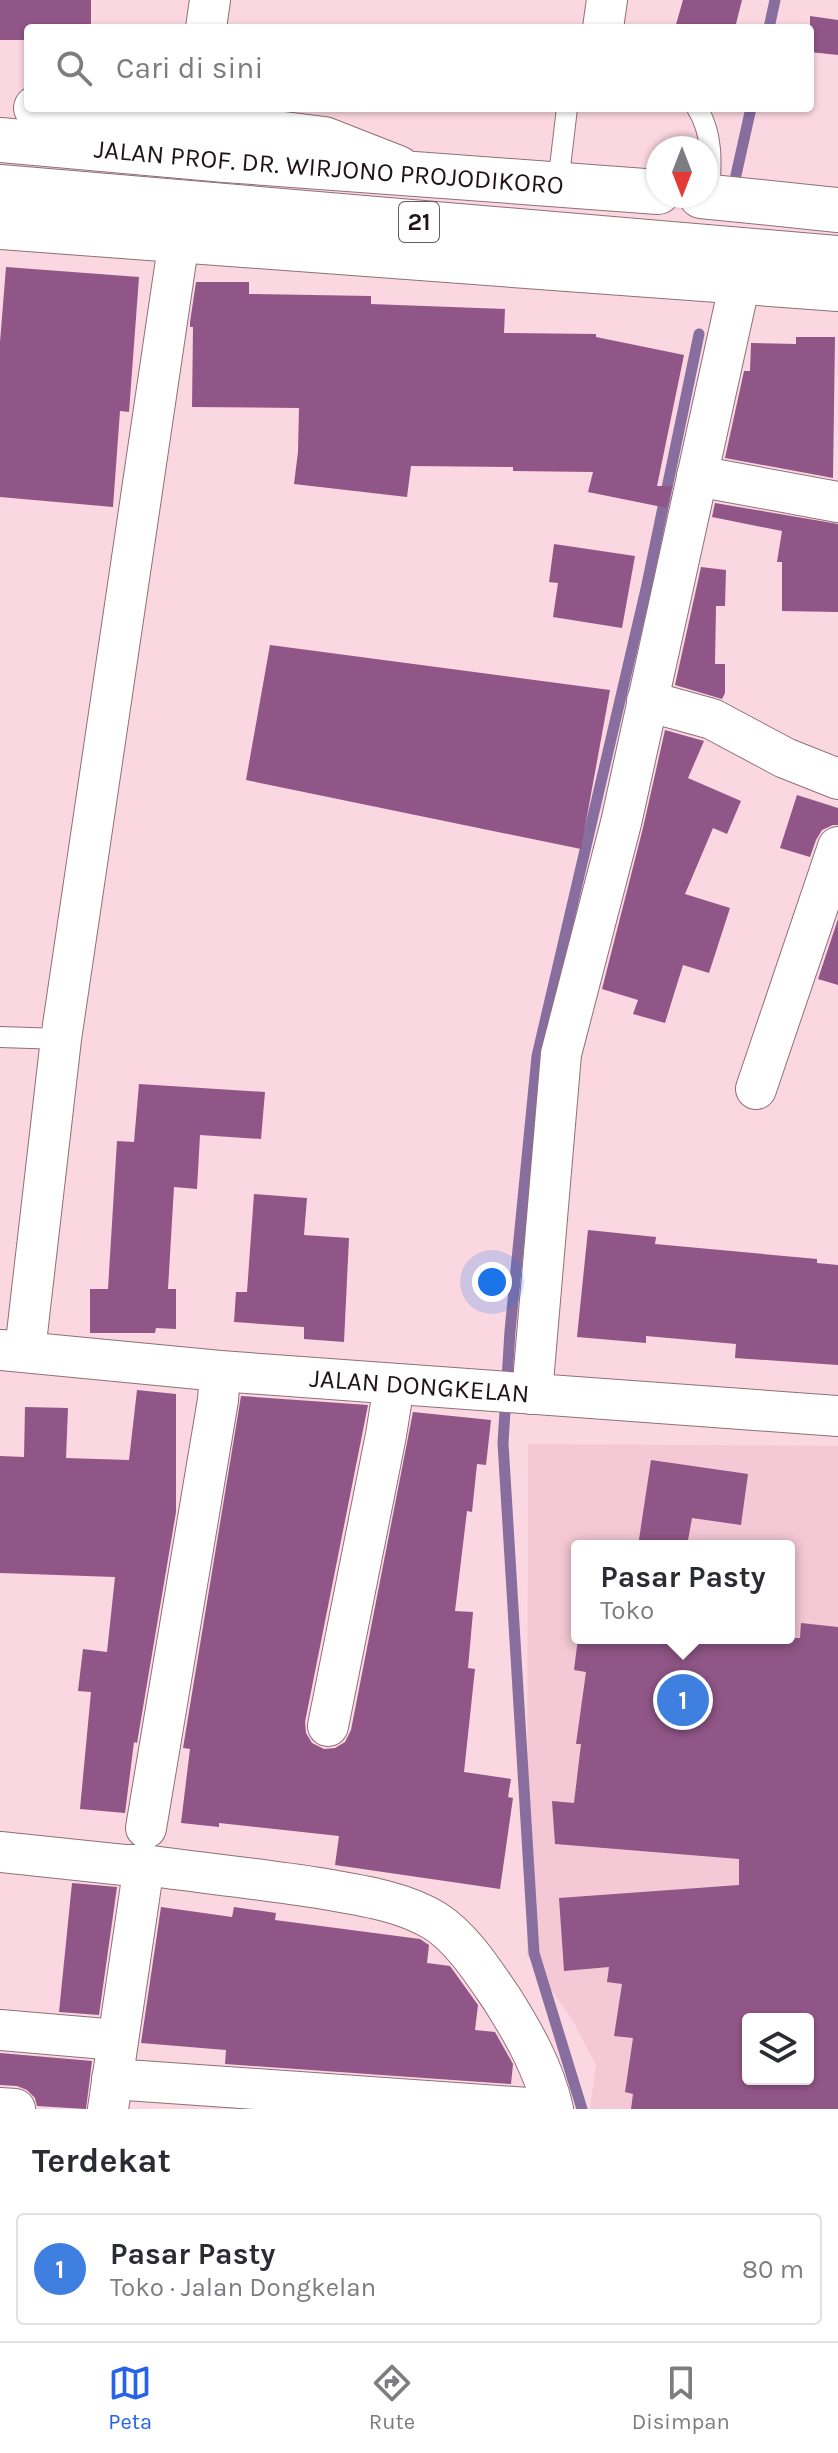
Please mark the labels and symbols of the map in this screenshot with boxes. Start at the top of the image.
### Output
street label: JALAN PROF. DR. WIRJONO PROJODIKORO [93,133,565,201]
north arrow [646,136,718,208]
road number: 21 [399,202,439,242]
your location [472,1262,512,1302]
street label: JALAN DONGKELAN [308,1363,530,1409]
pin: 1 [657,1670,709,1730]

